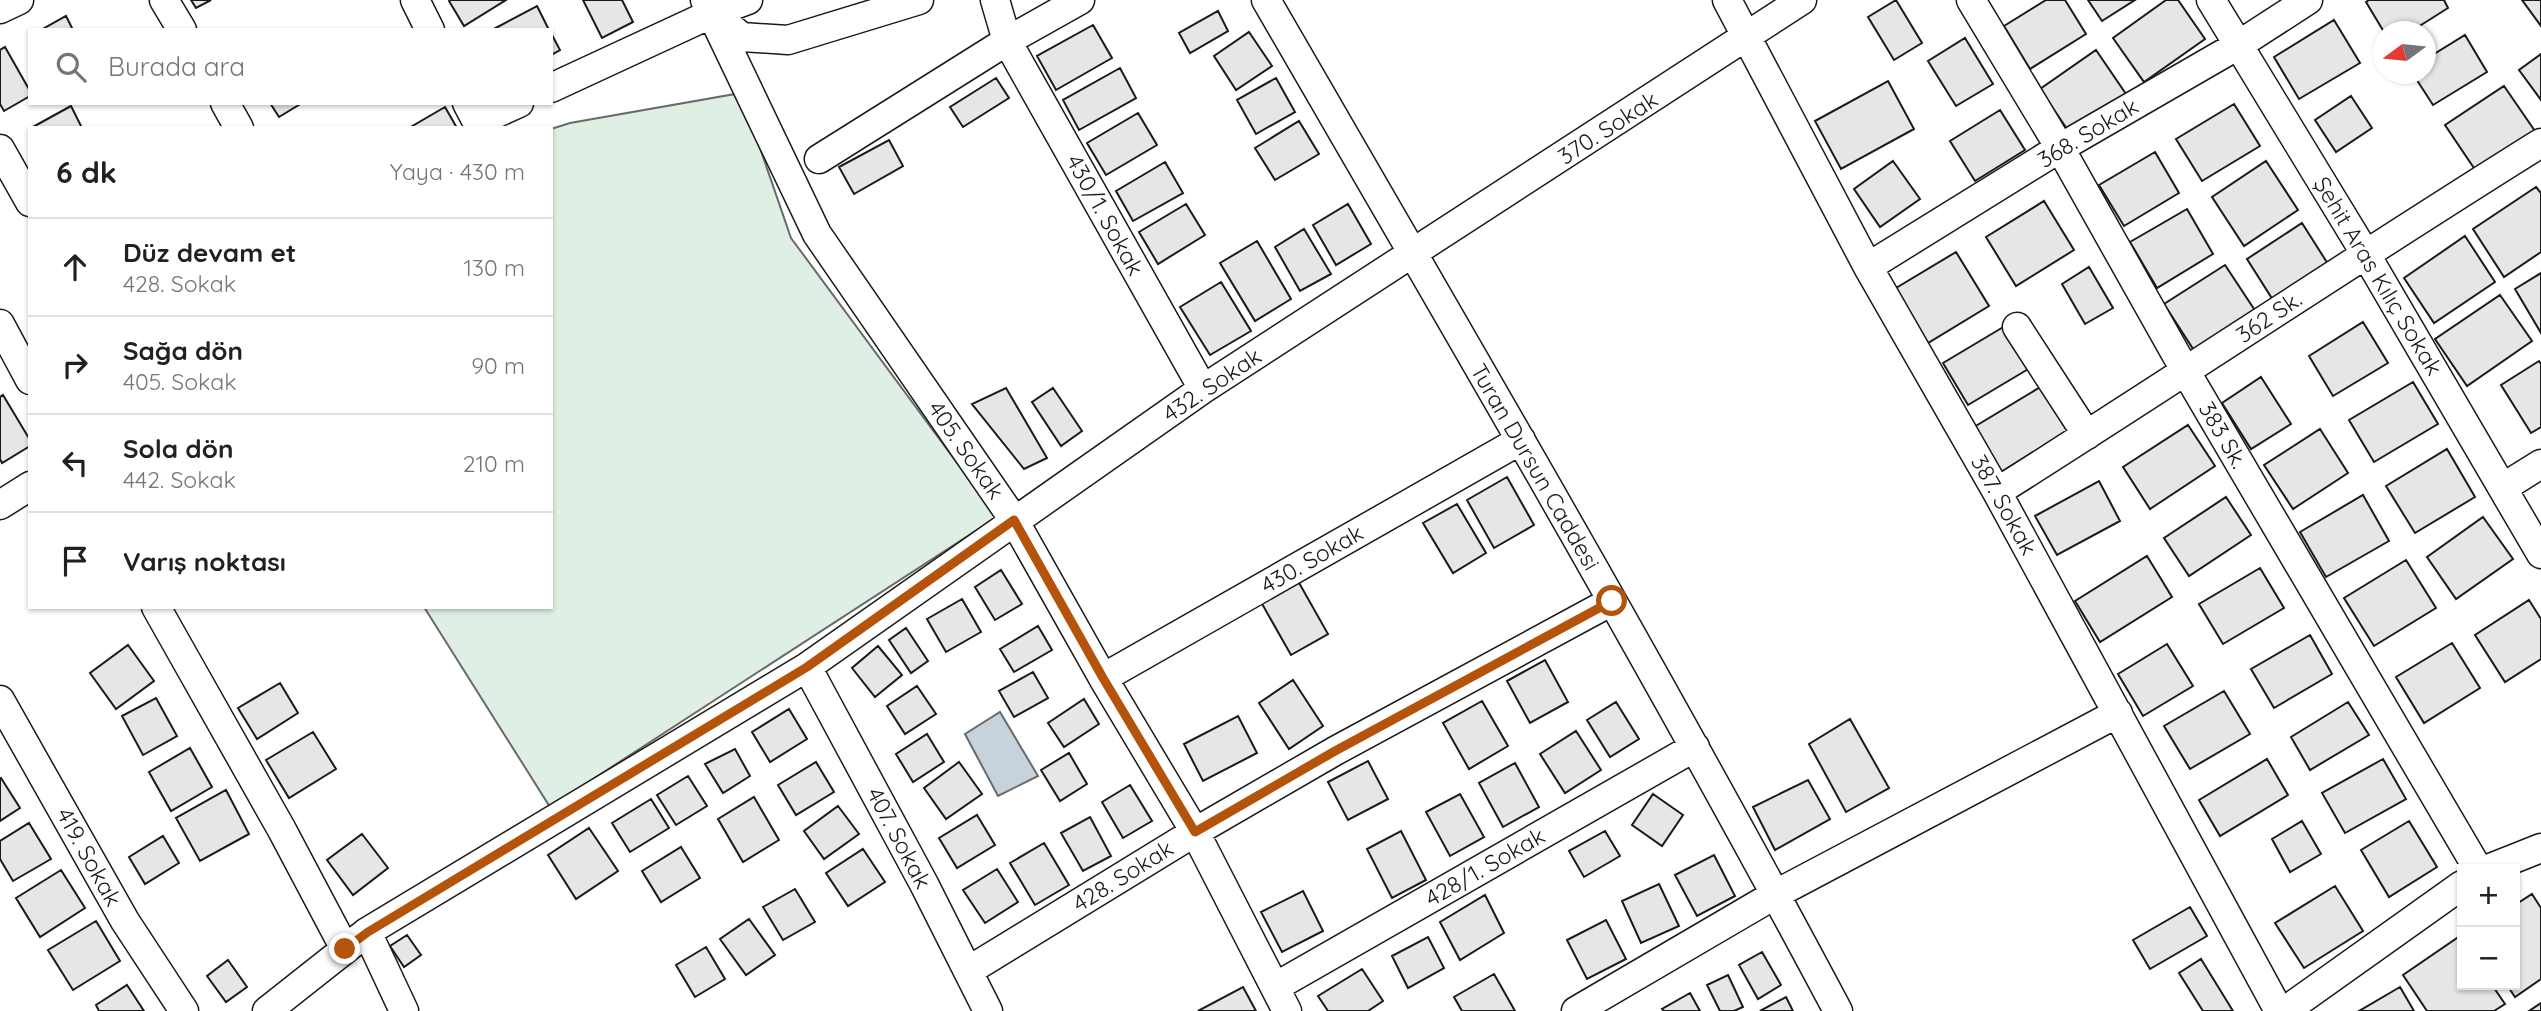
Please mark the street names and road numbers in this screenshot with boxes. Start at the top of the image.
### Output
street label: 370. Sokak [1552,85,1663,171]
street label: 368. Sokak [2032,91,2143,174]
street label: 430/1. Sokak [1060,149,1151,280]
street label: Şehit Aras Kılıç Sokak [2308,171,2449,380]
street label: 362 Sk. [2230,284,2307,349]
street label: 432. Sokak [1157,341,1267,428]
street label: Turan Dursun Caddesi [1464,358,1606,575]
street label: 405. Sokak [922,395,1011,505]
street label: 383 Sk. [2193,396,2254,473]
street label: 387. Sokak [1965,450,2044,560]
street label: 430. Sokak [1255,518,1368,600]
street label: 407. Sokak [861,782,938,893]
street label: 419. Sokak [51,802,128,911]
street label: 428/1. Sokak [1420,821,1550,913]
street label: 428. Sokak [1067,833,1178,918]

